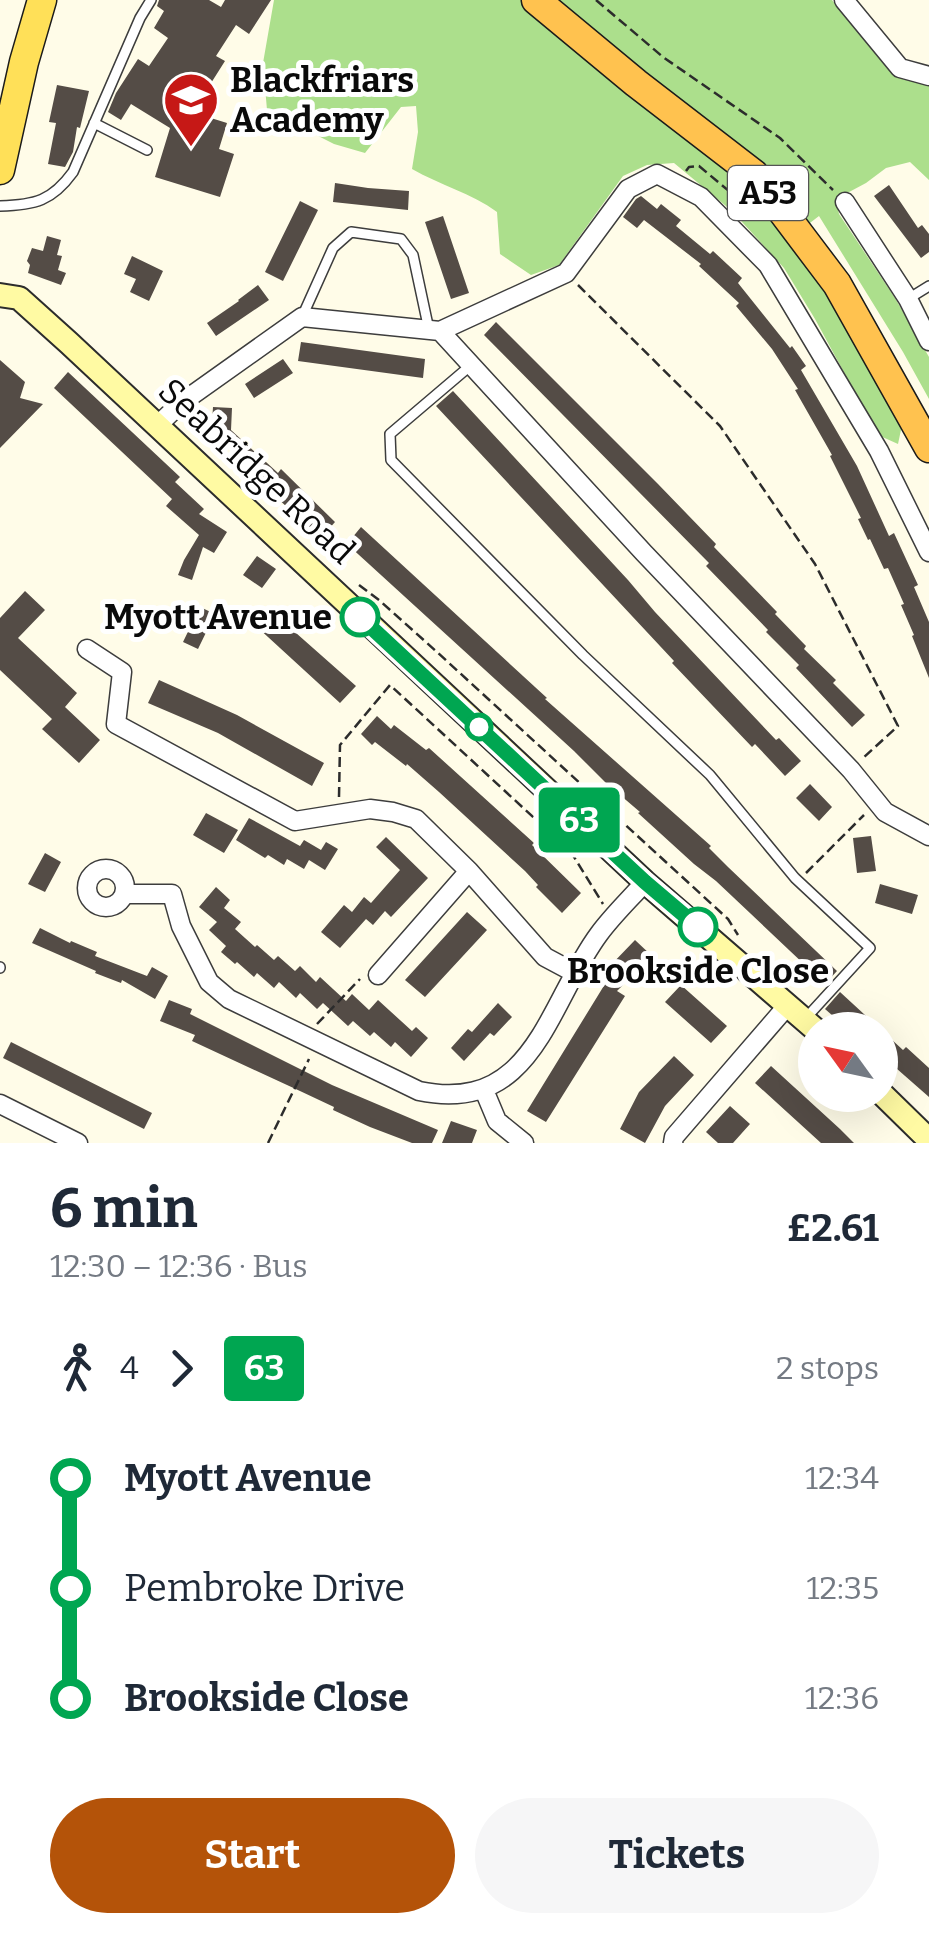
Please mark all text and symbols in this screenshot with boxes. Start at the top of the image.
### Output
place label: Blackfriars Academy [230,59,414,141]
school or university icon: Blackfriars Academy [161,70,221,149]
road number: A53 [728,166,808,220]
street label: Seabridge Road [150,369,364,573]
place label: Myott Avenue [104,596,332,638]
marker: Myott Avenue [341,598,379,636]
unlabelled marker [466,714,492,740]
line badge: 63 [534,788,624,852]
text: 63 [559,799,599,841]
marker: Brookside Close [679,908,717,946]
place label: Brookside Close [567,950,829,992]
north arrow [798,1012,898,1112]
map controls [798,1012,898,1112]
text: 6 min [50,1176,198,1242]
text: £2.61 [787,1205,879,1251]
text: 12:30 – 12:36 · Bus [50,1247,307,1285]
icon: walk [50,1341,105,1396]
icon: forward [154,1341,209,1396]
text: 63 [244,1347,284,1389]
text: 4 [120,1349,139,1387]
text: 2 stops [776,1349,879,1387]
text: Myott Avenue [124,1455,372,1501]
text: 12:34 [805,1459,879,1497]
text: Pembroke Drive [124,1565,405,1611]
text: 12:35 [807,1569,879,1607]
text: Brookside Close [124,1675,409,1721]
text: 12:36 [805,1679,879,1717]
button: Start [50,1798,455,1913]
button: Tickets [475,1798,879,1913]

